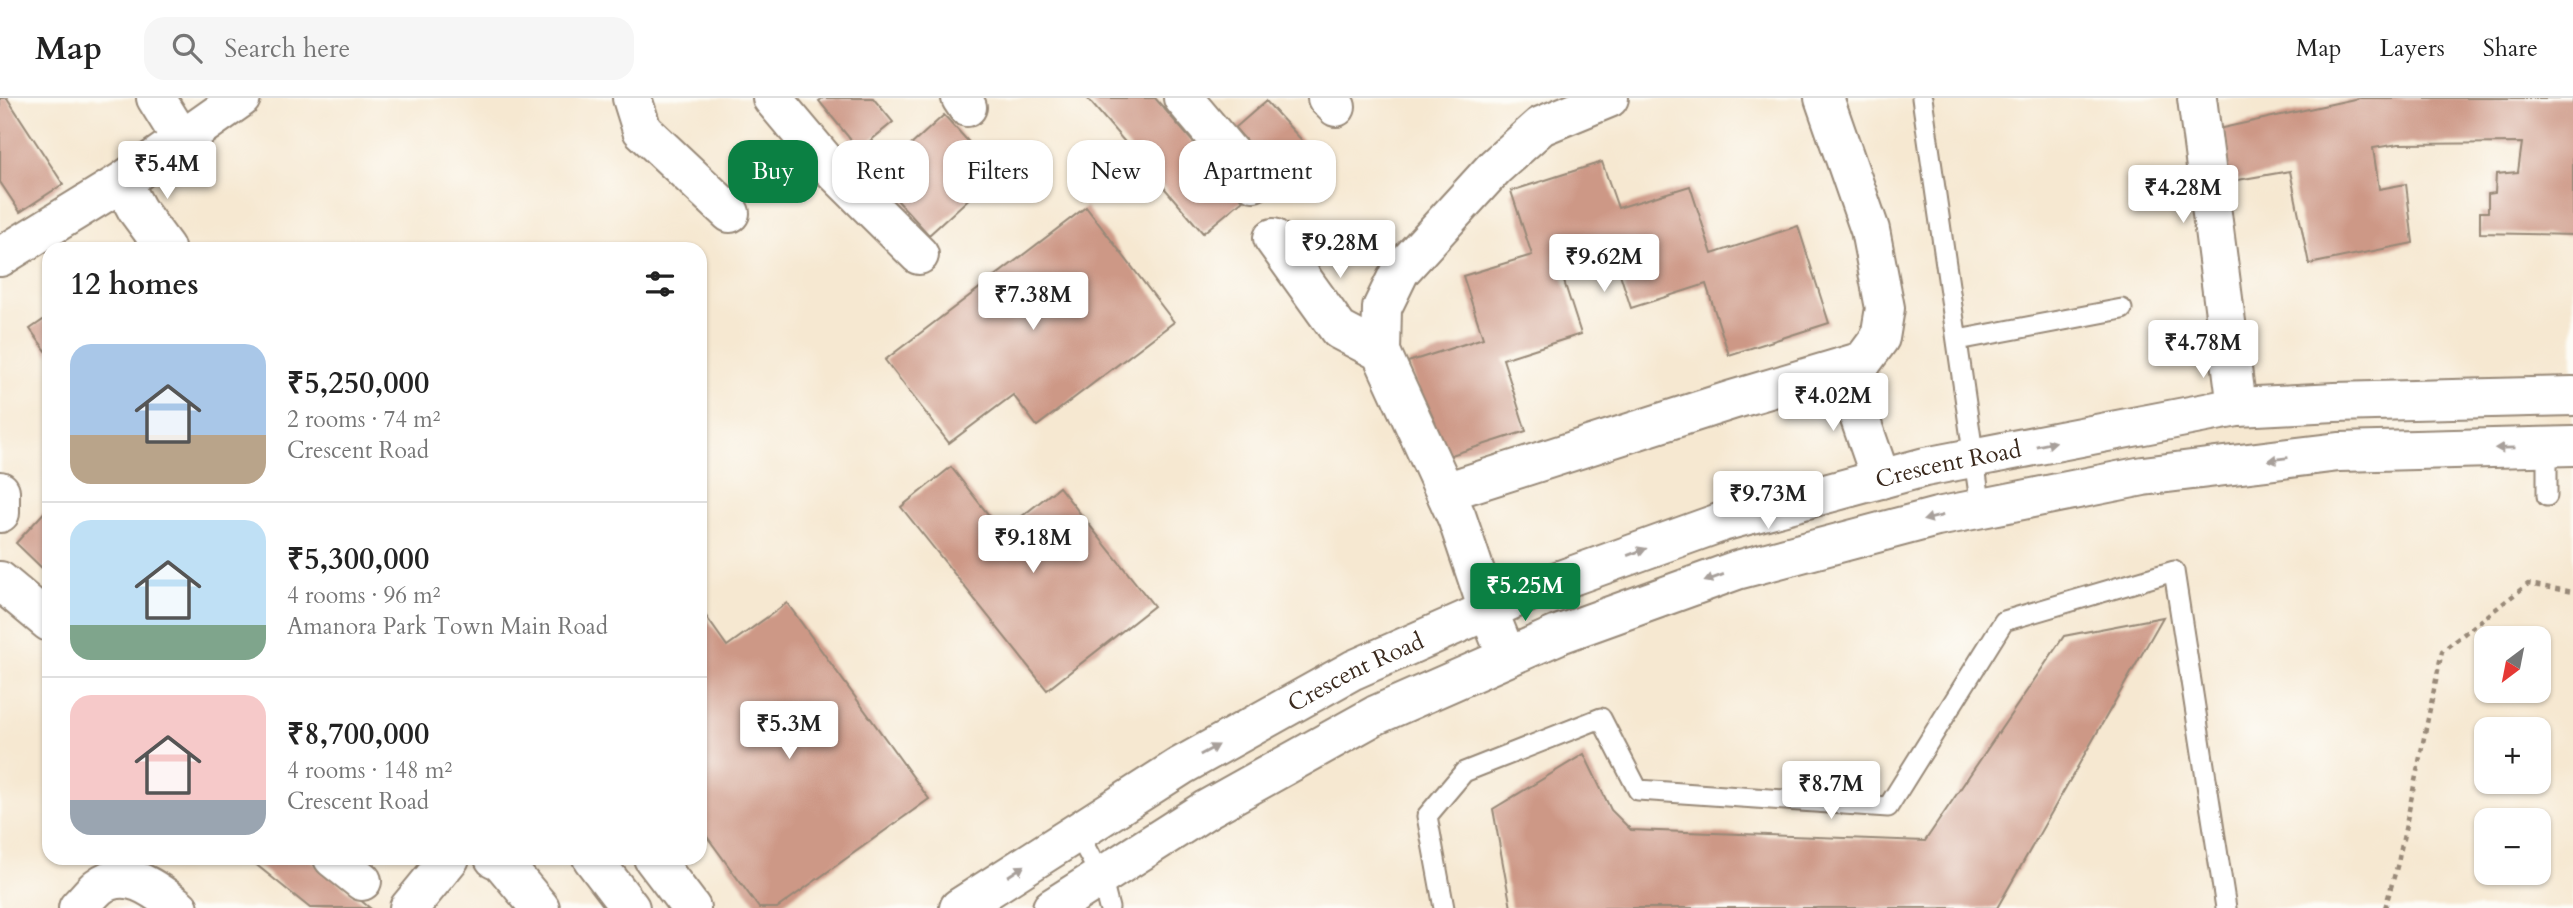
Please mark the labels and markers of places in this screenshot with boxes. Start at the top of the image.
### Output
pin: ₹5.4M [118,141,216,201]
pin: ₹4.28M [2126,166,2240,225]
pin: ₹9.28M [1283,220,1397,280]
pin: ₹9.62M [1547,234,1661,294]
pin: ₹7.38M [976,272,1090,332]
pin: ₹4.78M [2146,320,2260,380]
pin: ₹4.02M [1776,374,1890,433]
pin: ₹9.73M [1711,472,1825,531]
pin: ₹9.18M [976,516,1090,575]
pin: ₹5.25M [1468,564,1582,623]
pin: ₹5.3M [740,702,838,761]
pin: ₹8.7M [1782,762,1880,821]

